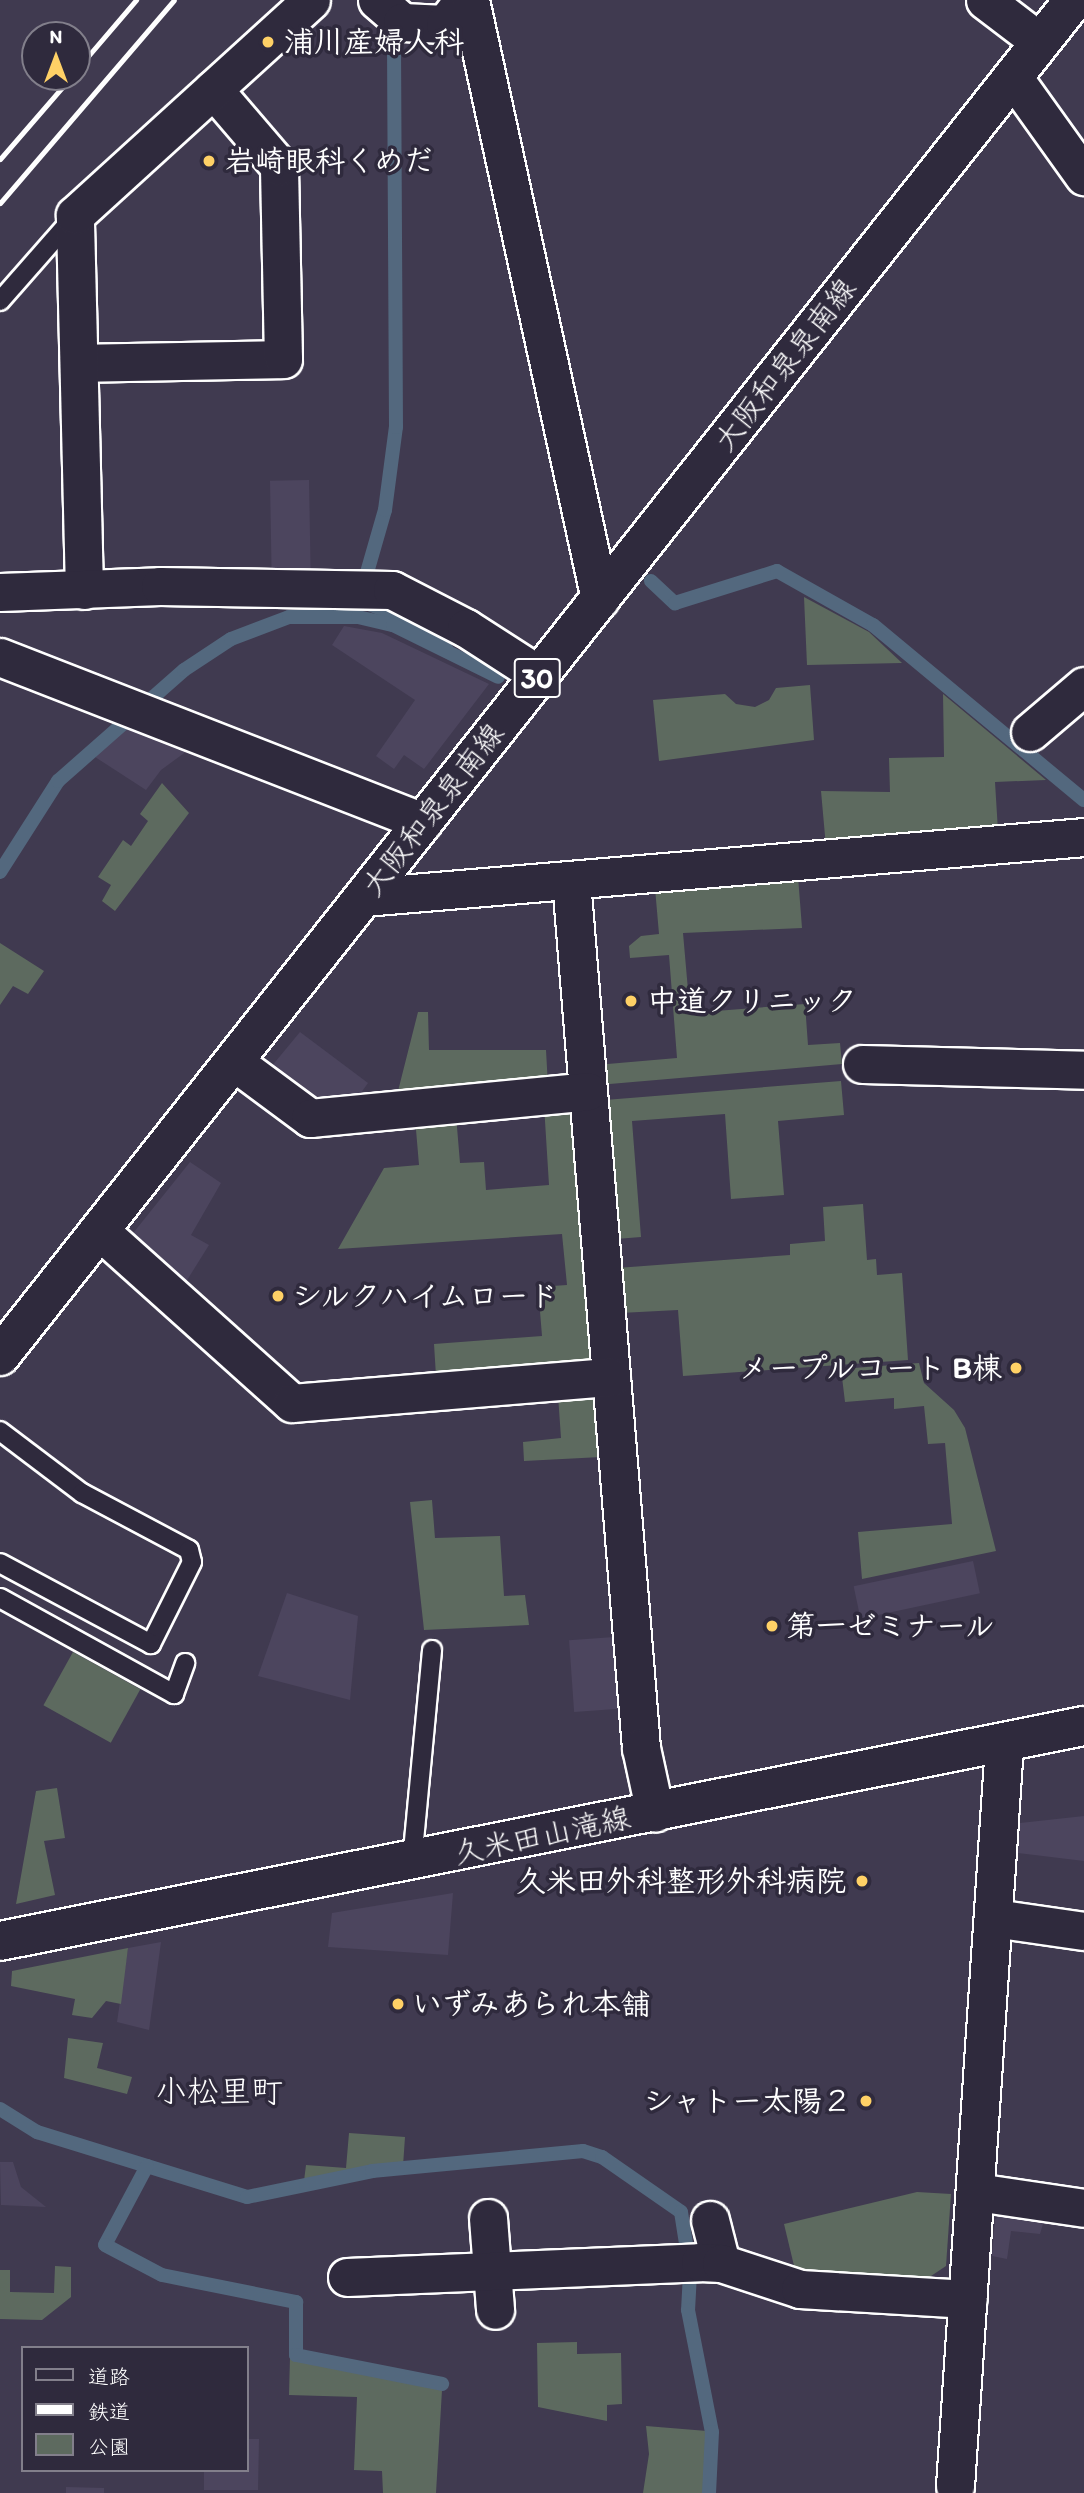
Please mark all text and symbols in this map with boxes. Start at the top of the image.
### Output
north arrow [21,21,91,91]
place label: 浦川産婦人科 [284,24,464,60]
text: N [50,25,62,48]
marker: 浦川産婦人科 [258,32,278,52]
place label: 岩崎眼科くめだ [225,143,435,179]
marker: 岩崎眼科くめだ [199,151,219,171]
street label: 大阪和泉泉南線 [706,271,864,459]
road number: 30 [512,654,562,702]
street label: 大阪和泉泉南線 [354,716,512,904]
place label: 中道クリニック [647,983,857,1019]
marker: 中道クリニック [621,991,641,1011]
place label: シルクハイムロード [292,1278,562,1314]
marker: シルクハイムロード [270,1288,286,1304]
place label: メープルコート B棟 [735,1350,1002,1386]
marker: メープルコート B棟 [1008,1360,1024,1376]
place label: 第一ゼミナール [786,1608,996,1644]
marker: 第一ゼミナール [764,1618,780,1634]
street label: 久米田山滝線 [450,1800,634,1872]
place label: 久米田外科整形外科病院 [516,1863,846,1899]
marker: 久米田外科整形外科病院 [852,1871,872,1891]
place label: いずみあられ本舗 [412,1986,652,2022]
marker: いずみあられ本舗 [390,1996,406,2012]
district label: 小松里町 [155,2072,283,2110]
place label: シャトー太陽２ [642,2083,852,2119]
marker: シャトー太陽２ [858,2093,874,2109]
legend [21,2346,248,2472]
text: 道路 [88,2364,130,2389]
text: 鉄道 [88,2399,130,2424]
text: 公園 [88,2434,130,2459]

